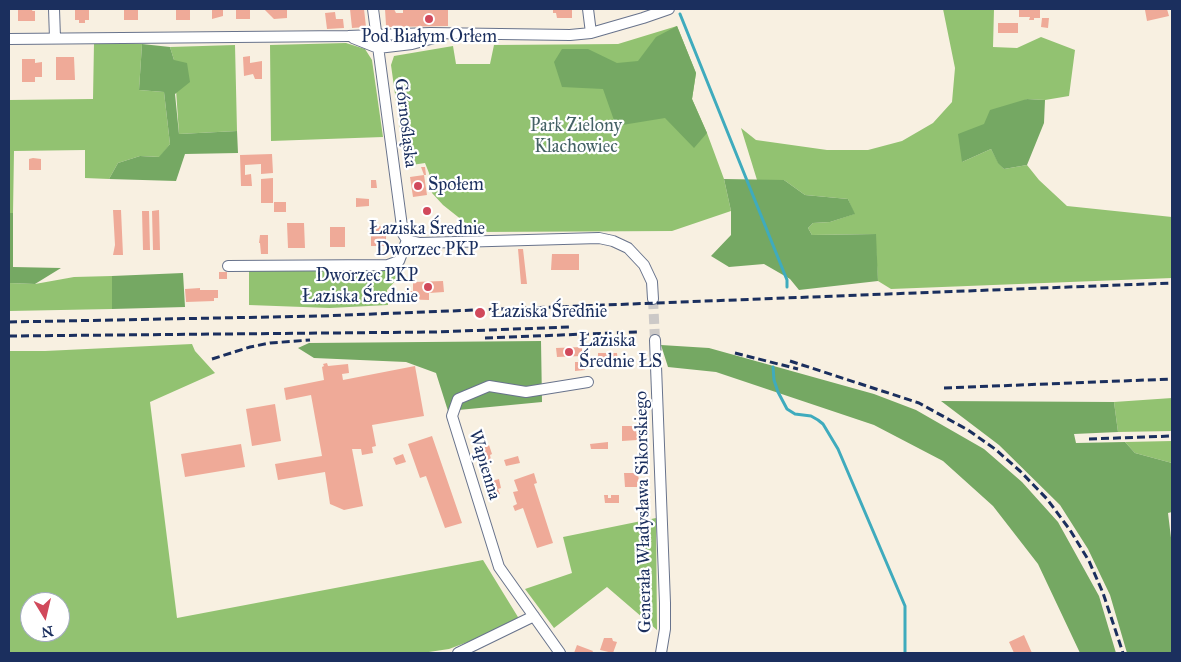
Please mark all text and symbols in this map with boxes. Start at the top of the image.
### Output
marker: Pod Białym Orłem [423,13,435,25]
place label: Pod Białym Orłem [361,27,497,49]
street label: Górnośląska [389,77,421,169]
park label: Park Zielony Klachowiec [530,116,622,158]
place label: Społem [428,175,484,197]
marker: Społem [412,180,424,192]
marker: Łaziska Średnie Dworzec PKP [421,205,433,217]
place label: Łaziska Średnie Dworzec PKP [369,219,485,262]
place label: Dworzec PKP Łaziska Średnie [302,266,418,308]
marker: Dworzec PKP Łaziska Średnie [422,281,434,293]
place label: Łaziska Średnie [491,302,607,324]
marker: Łaziska Średnie [473,306,487,320]
place label: Łaziska Średnie ŁS [579,331,662,374]
marker: Łaziska Średnie ŁS [563,346,575,358]
street label: Generała Władysława Sikorskiego [631,391,657,633]
street label: Wapienna [463,427,505,503]
north arrow [20,592,70,642]
text: N [40,622,54,641]

